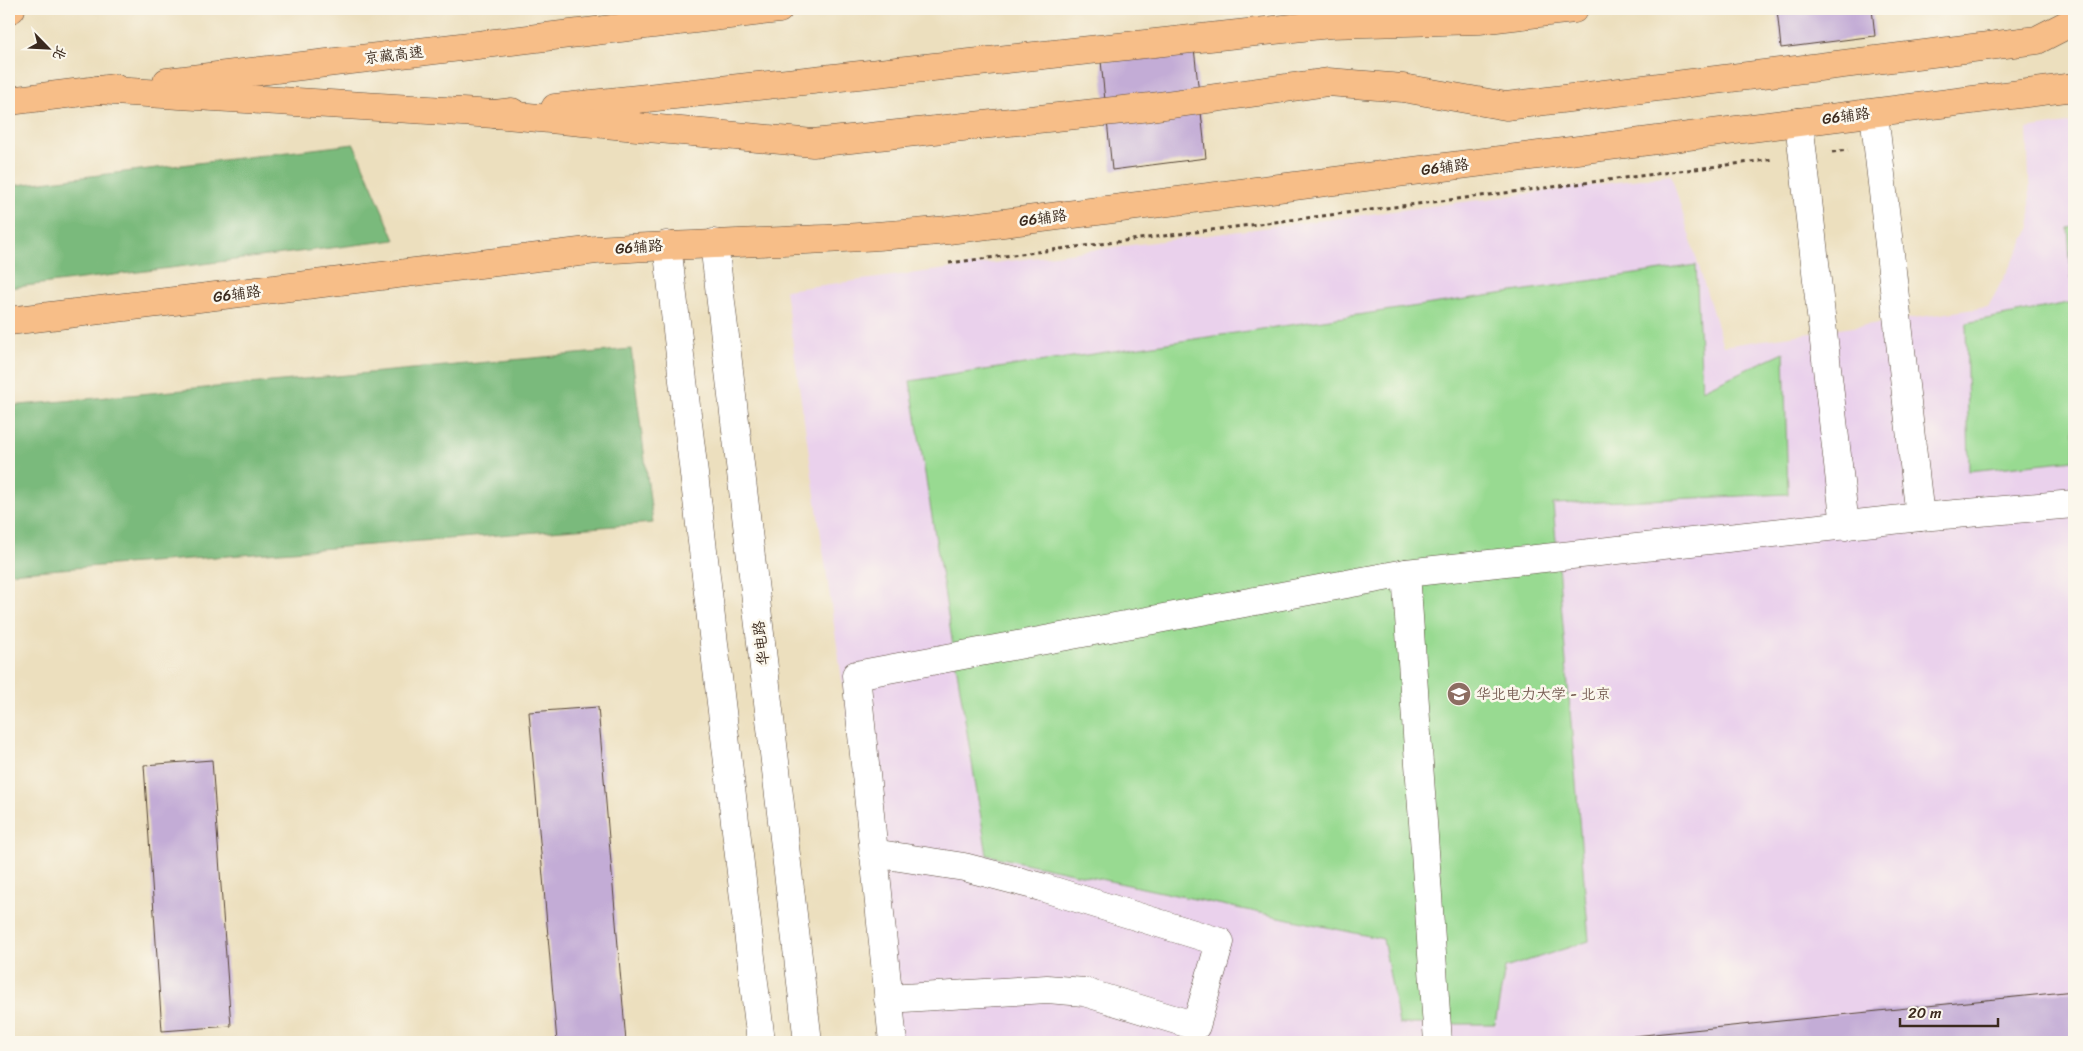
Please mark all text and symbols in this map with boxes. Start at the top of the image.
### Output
north arrow [22,22,72,72]
street label: 京藏高速 [363,38,425,72]
text: 北 [45,42,74,65]
street label: G6辅路 [1821,100,1871,132]
street label: G6辅路 [1420,151,1470,183]
street label: G6辅路 [1018,202,1068,234]
street label: G6辅路 [614,232,664,262]
street label: G6辅路 [212,278,262,310]
street label: 华电路 [745,619,777,667]
school or university icon: 华北电力大学 - 北京 [1446,681,1472,707]
place label: 华北电力大学 - 北京 [1476,681,1611,707]
scale bar [1900,996,1998,1028]
text: 20 m [1908,1000,1942,1026]

